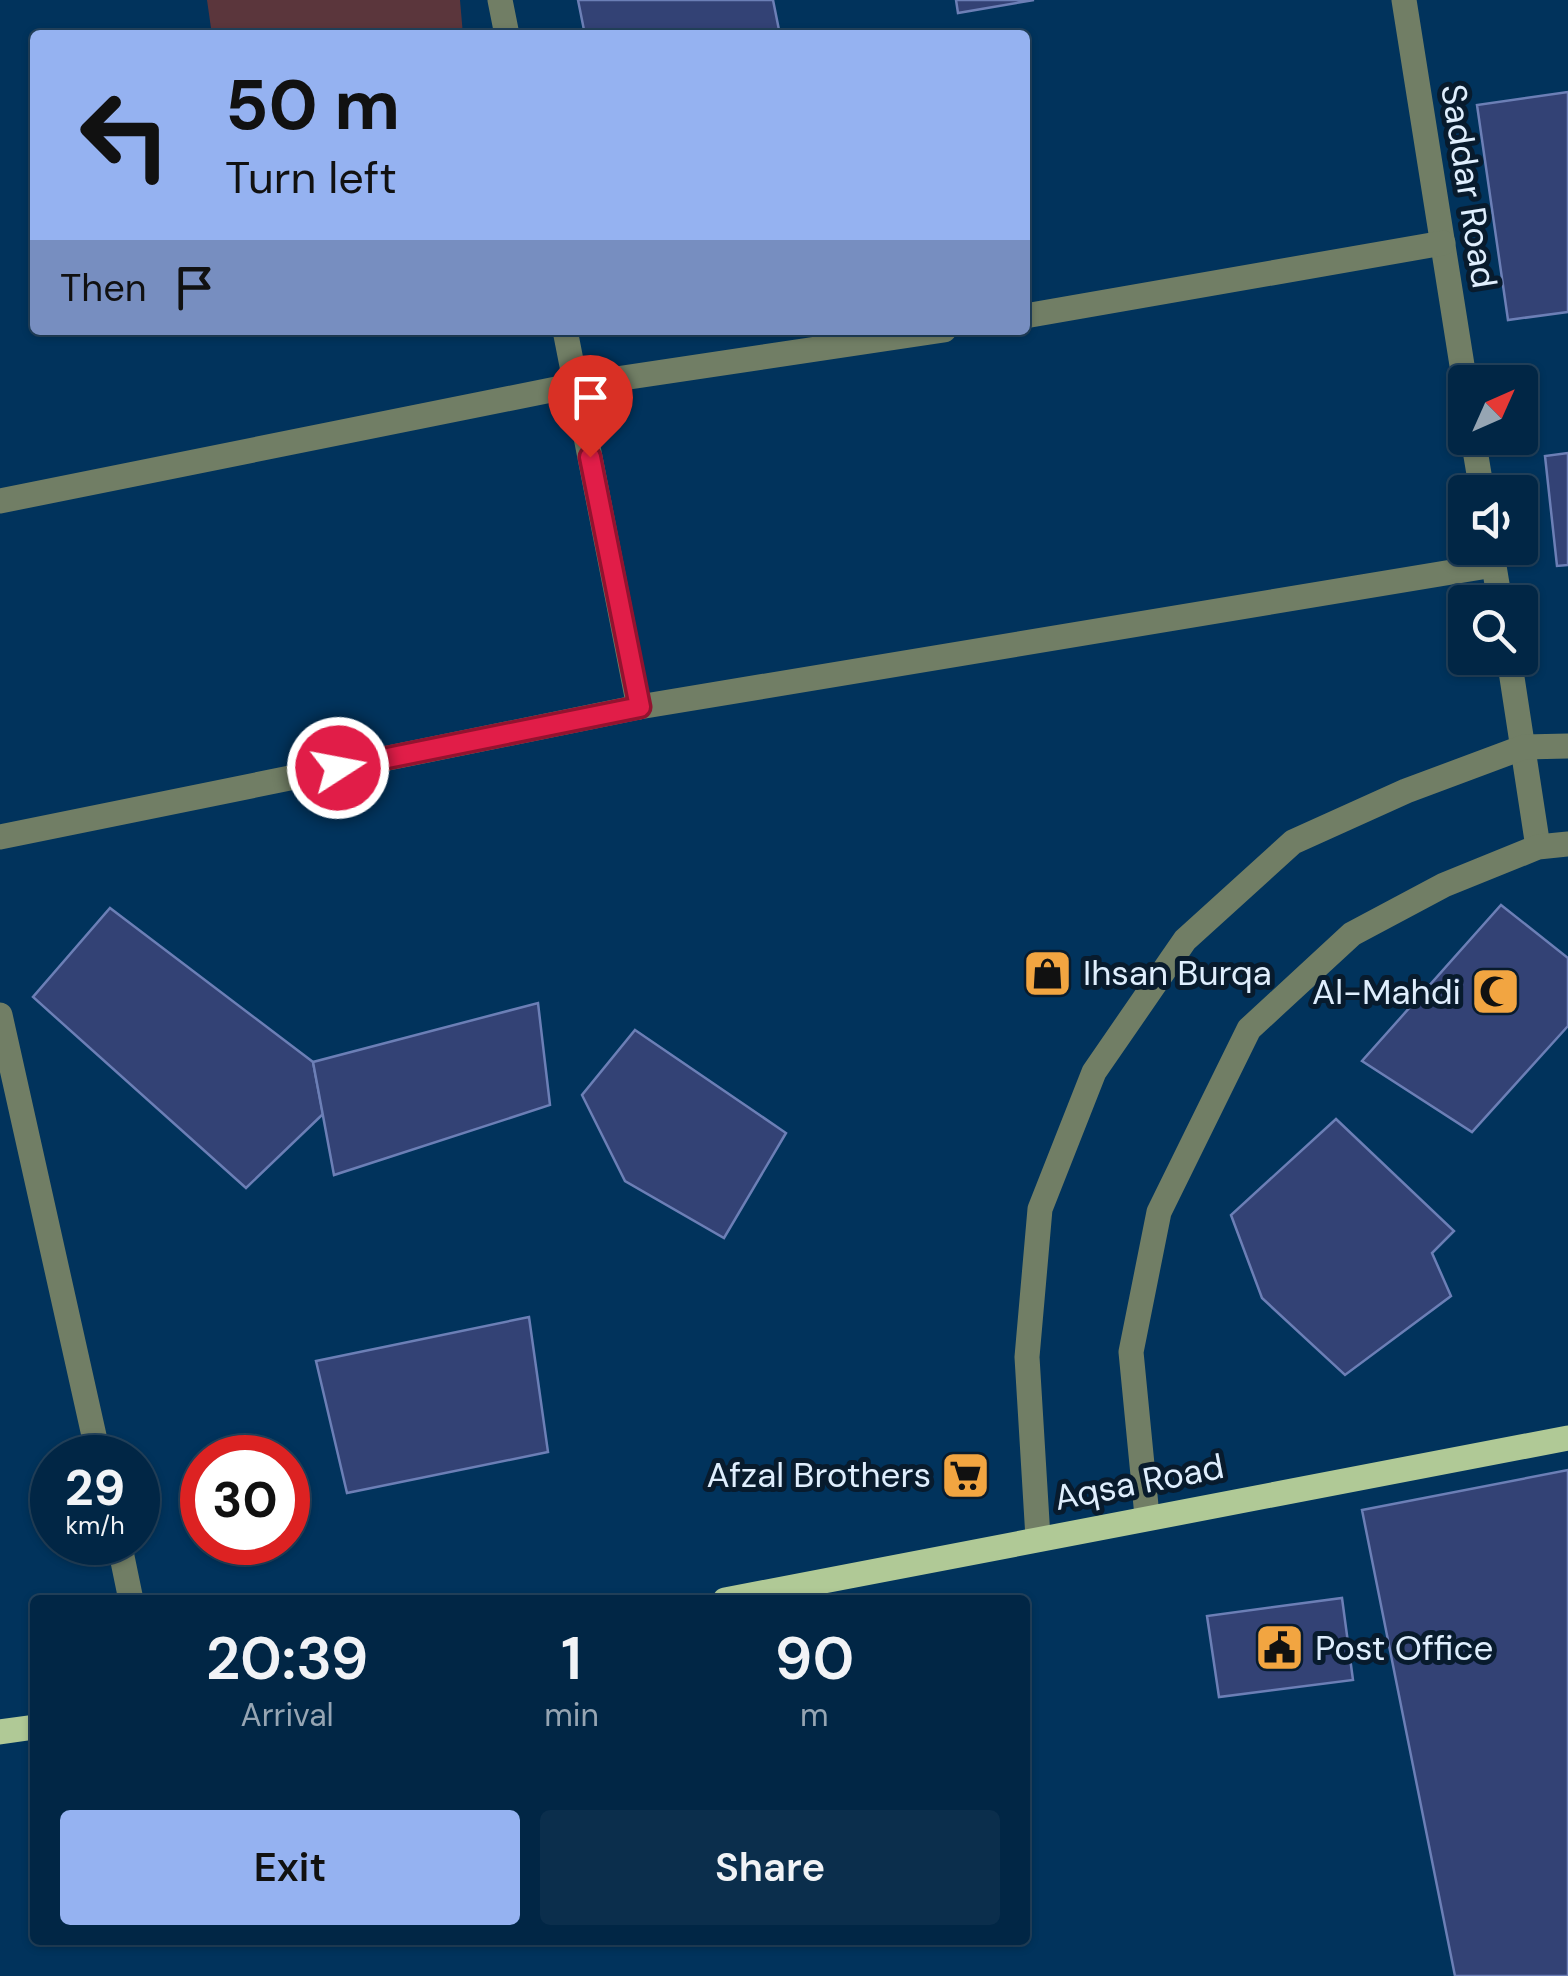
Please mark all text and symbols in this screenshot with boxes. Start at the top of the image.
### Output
text: 50 m [225,60,400,151]
icon: left [60,70,190,200]
street label: Saddar Road [1430,81,1508,291]
text: Turn left [225,148,397,207]
icon: arrive [167,260,222,315]
text: Then [60,263,147,313]
pin [548,355,633,458]
north arrow [1448,365,1538,455]
map controls [1448,365,1538,675]
icon: arrive [563,370,618,425]
button: sound [1448,475,1538,565]
button: search [1448,585,1538,675]
position arrow [286,716,390,820]
shop icon: Ihsan Burqa [1022,947,1074,999]
place label: Ihsan Burqa [1083,950,1272,996]
mosque icon: Al-Mahdi [1470,966,1522,1018]
place label: Al-Mahdi [1312,969,1461,1015]
speed limit sign: 30 [180,1435,310,1565]
street label: Aqsa Road [1050,1443,1228,1521]
supermarket icon: Afzal Brothers [940,1449,992,1501]
place label: Afzal Brothers [707,1452,931,1498]
text: 29 [65,1455,125,1521]
text: km/h [65,1509,125,1542]
text: 20:39 [206,1619,369,1698]
text: 1 [561,1619,582,1698]
text: 90 [774,1619,854,1698]
public building icon: Post Office [1254,1622,1306,1674]
place label: Post Office [1315,1625,1493,1671]
text: Arrival [241,1694,334,1736]
text: min [544,1694,599,1736]
text: m [800,1694,829,1736]
button: Exit [60,1810,520,1925]
button: Share [540,1810,1000,1925]

